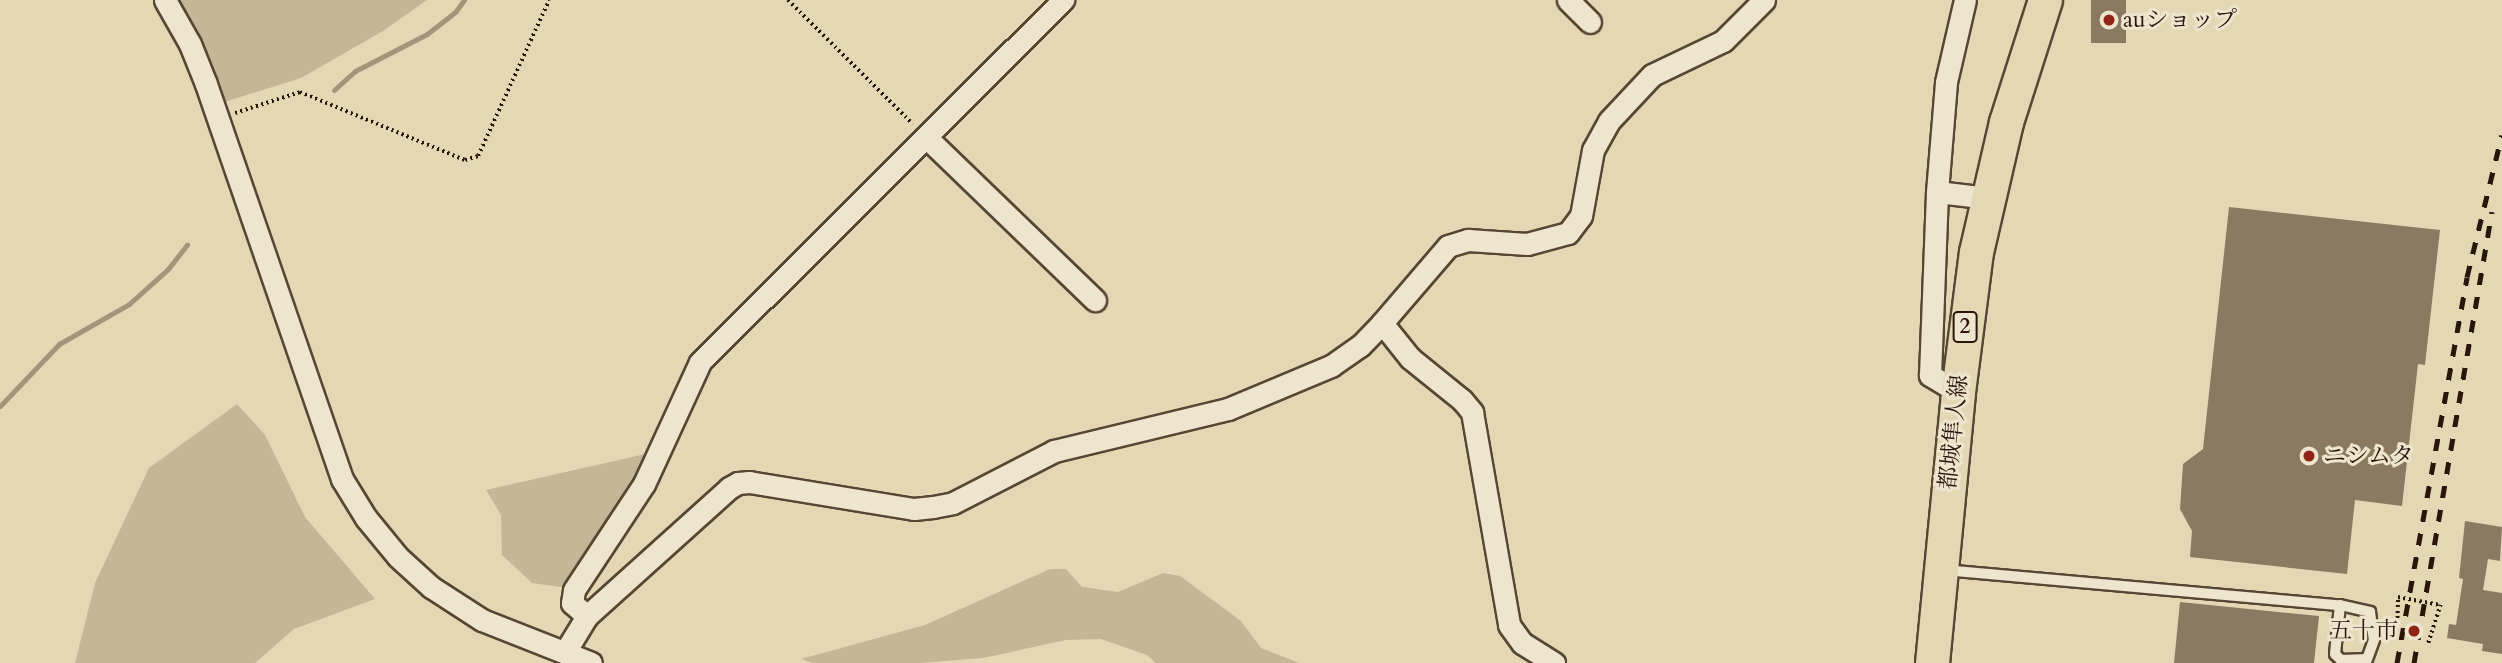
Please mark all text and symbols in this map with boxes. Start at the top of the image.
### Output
place label: auショップ [2123,6,2238,34]
marker: auショップ [2101,12,2117,28]
road number: 2 [1951,310,1979,344]
street label: 都城隼人線 [1934,373,1974,491]
place label: ニシムタ [2323,442,2415,470]
marker: ニシムタ [2301,448,2317,464]
place label: 五十市 [2329,617,2398,645]
marker: 五十市 [2404,621,2424,641]

